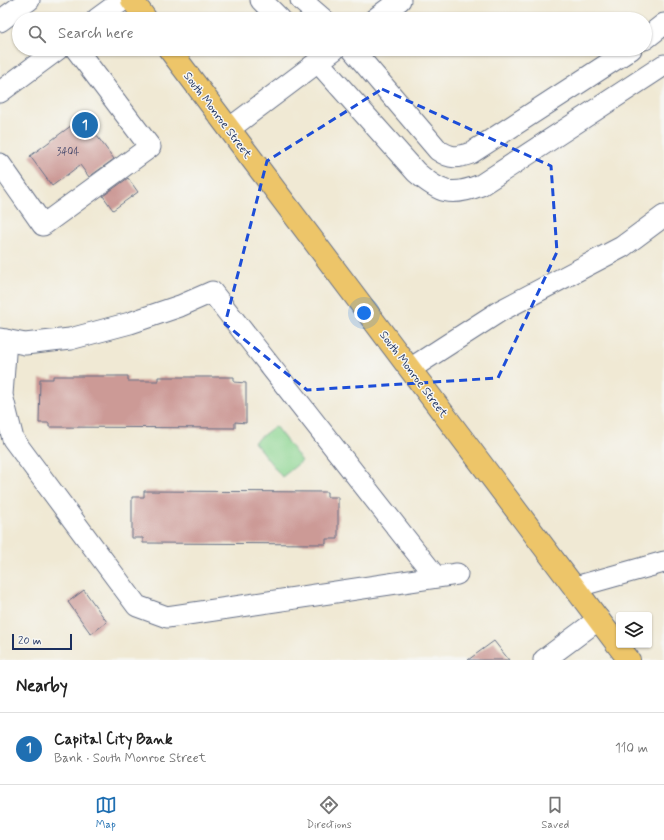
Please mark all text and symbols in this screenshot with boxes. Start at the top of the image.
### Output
search box [12,12,652,56]
icon: search [26,23,48,45]
text: Search here [58,24,134,44]
street label: South Monroe Street [179,69,255,162]
pin: 1 [72,110,98,140]
house number: 3404 [57,146,79,159]
your location [354,303,374,323]
street label: South Monroe Street [375,328,451,421]
map controls [616,612,652,648]
button: layers [616,612,652,648]
scale bar [12,632,72,651]
text: 20 m [18,634,41,648]
text: Nearby [16,675,68,697]
text: Capital City Bank [54,730,173,750]
text: 1 [26,740,32,757]
text: 110 m [615,740,648,757]
text: Bank · South Monroe Street [54,750,206,767]
tab: Map [95,794,117,832]
tab: Directions [306,794,352,832]
tab: Saved [541,794,569,832]

